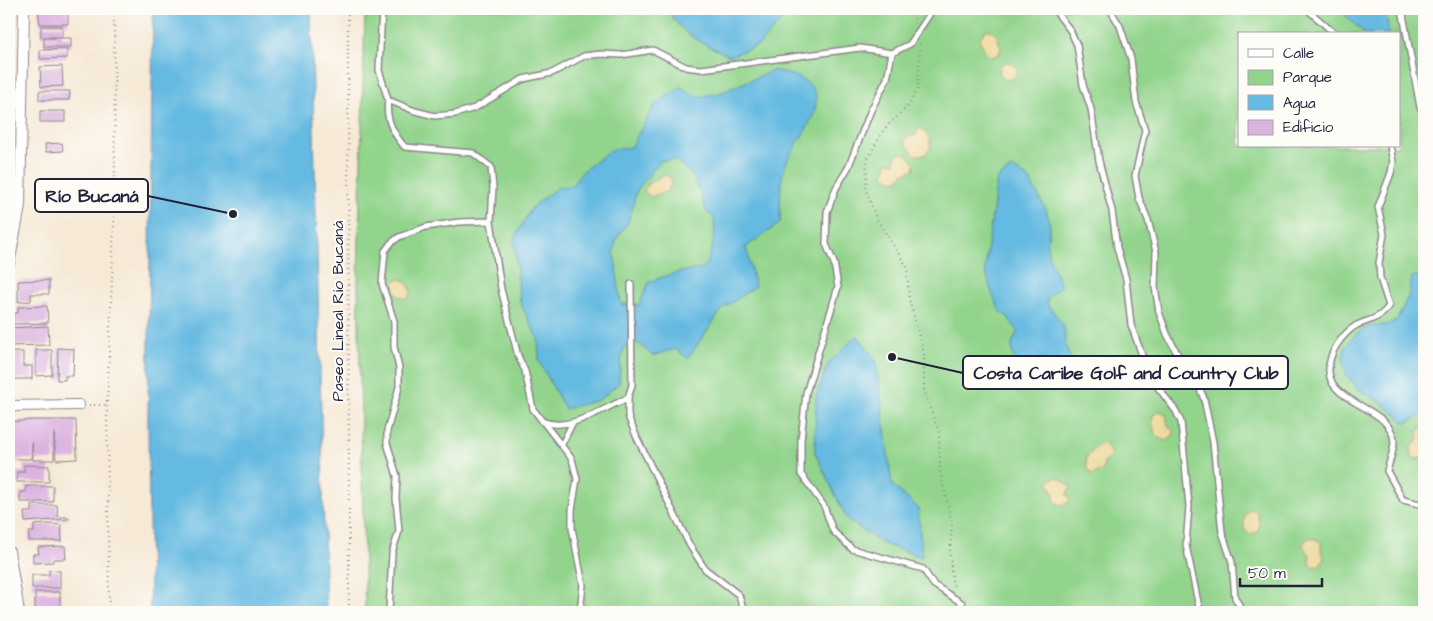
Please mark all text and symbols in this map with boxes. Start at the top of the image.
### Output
legend [1238,32,1400,148]
text: Calle [1283,43,1314,64]
text: Parque [1283,67,1332,88]
text: Agua [1283,93,1316,115]
text: Edificio [1283,117,1334,138]
callout: Río Bucaná [35,179,148,212]
text: Río Bucaná [45,184,140,209]
street label: Paseo Lineal Río Bucaná [327,221,349,401]
callout: Costa Caribe Golf and Country Club [963,356,1288,389]
text: Costa Caribe Golf and Country Club [973,361,1279,387]
scale bar [1240,556,1323,588]
text: 50 m [1248,563,1286,584]

